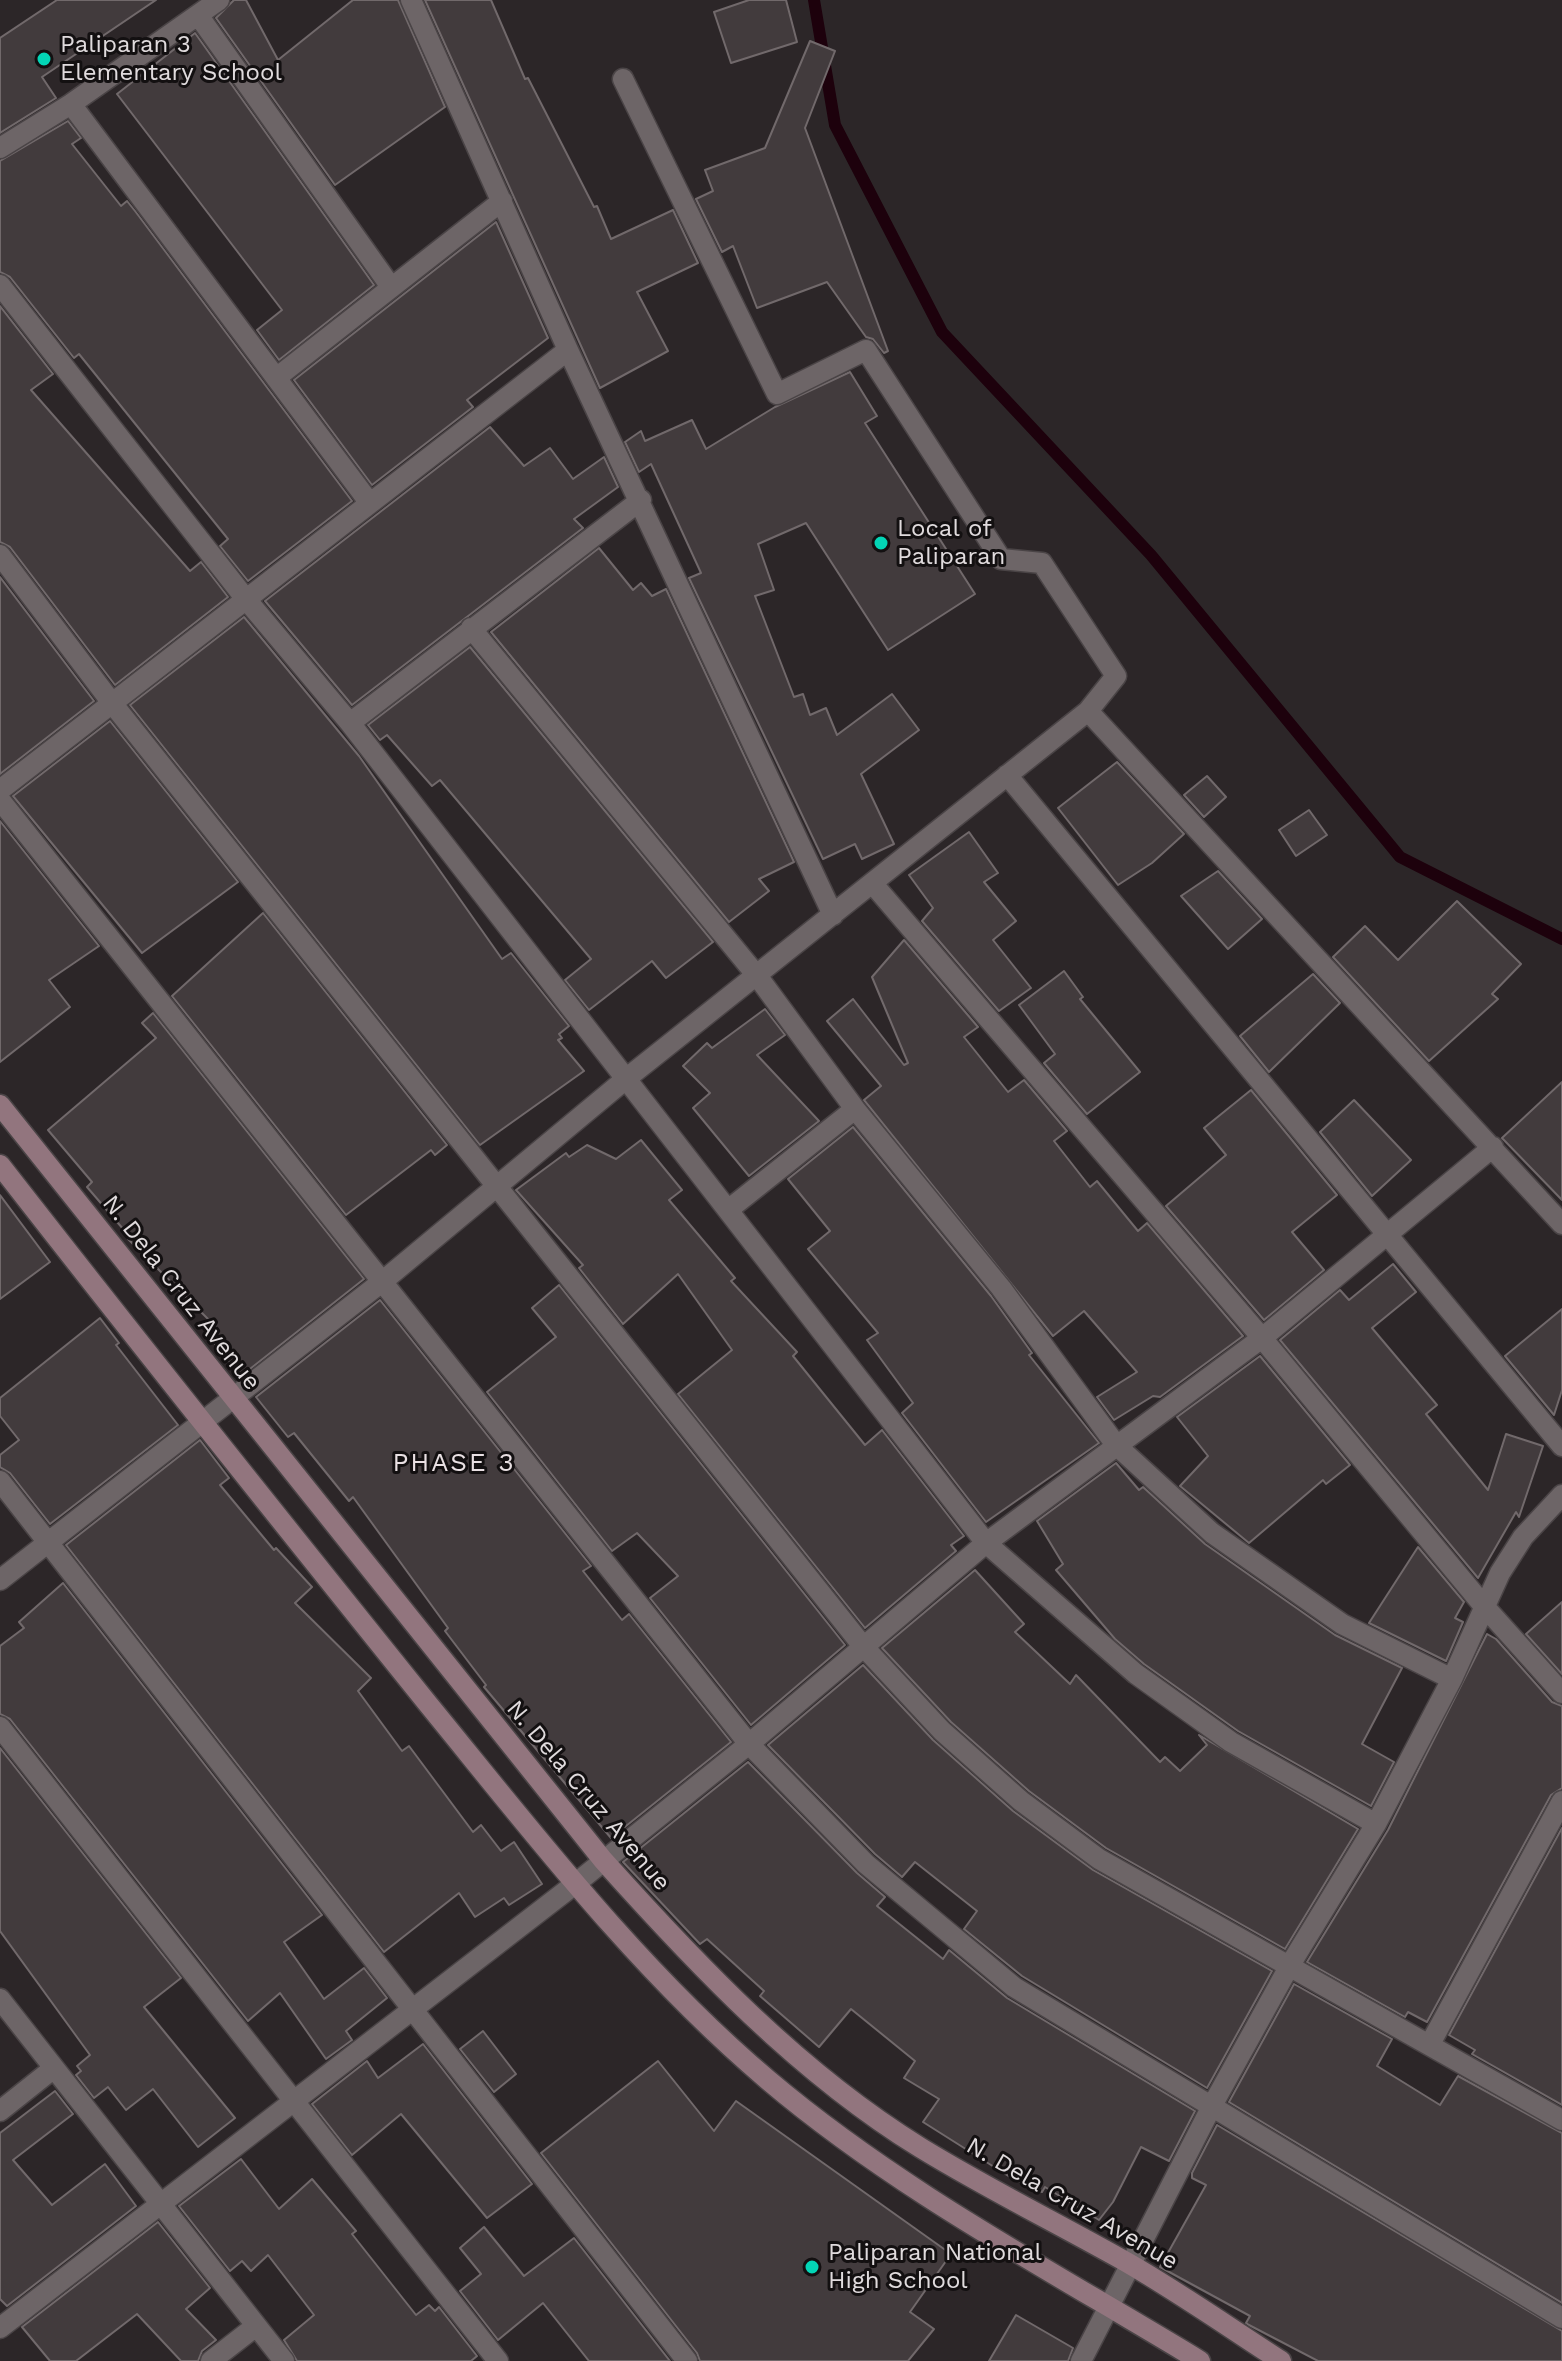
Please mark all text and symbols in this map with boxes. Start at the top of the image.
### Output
place label: Paliparan 3 Elementary School [60,31,282,87]
marker: Paliparan 3 Elementary School [35,50,53,68]
place label: Local of Paliparan [897,515,1005,571]
marker: Local of Paliparan [872,534,890,552]
street label: N. Dela Cruz Avenue [96,1190,266,1396]
district label: PHASE 3 [392,1447,516,1479]
street label: N. Dela Cruz Avenue [500,1695,676,1897]
street label: N. Dela Cruz Avenue [961,2132,1183,2276]
place label: Paliparan National High School [828,2239,1042,2295]
marker: Paliparan National High School [803,2258,821,2276]

